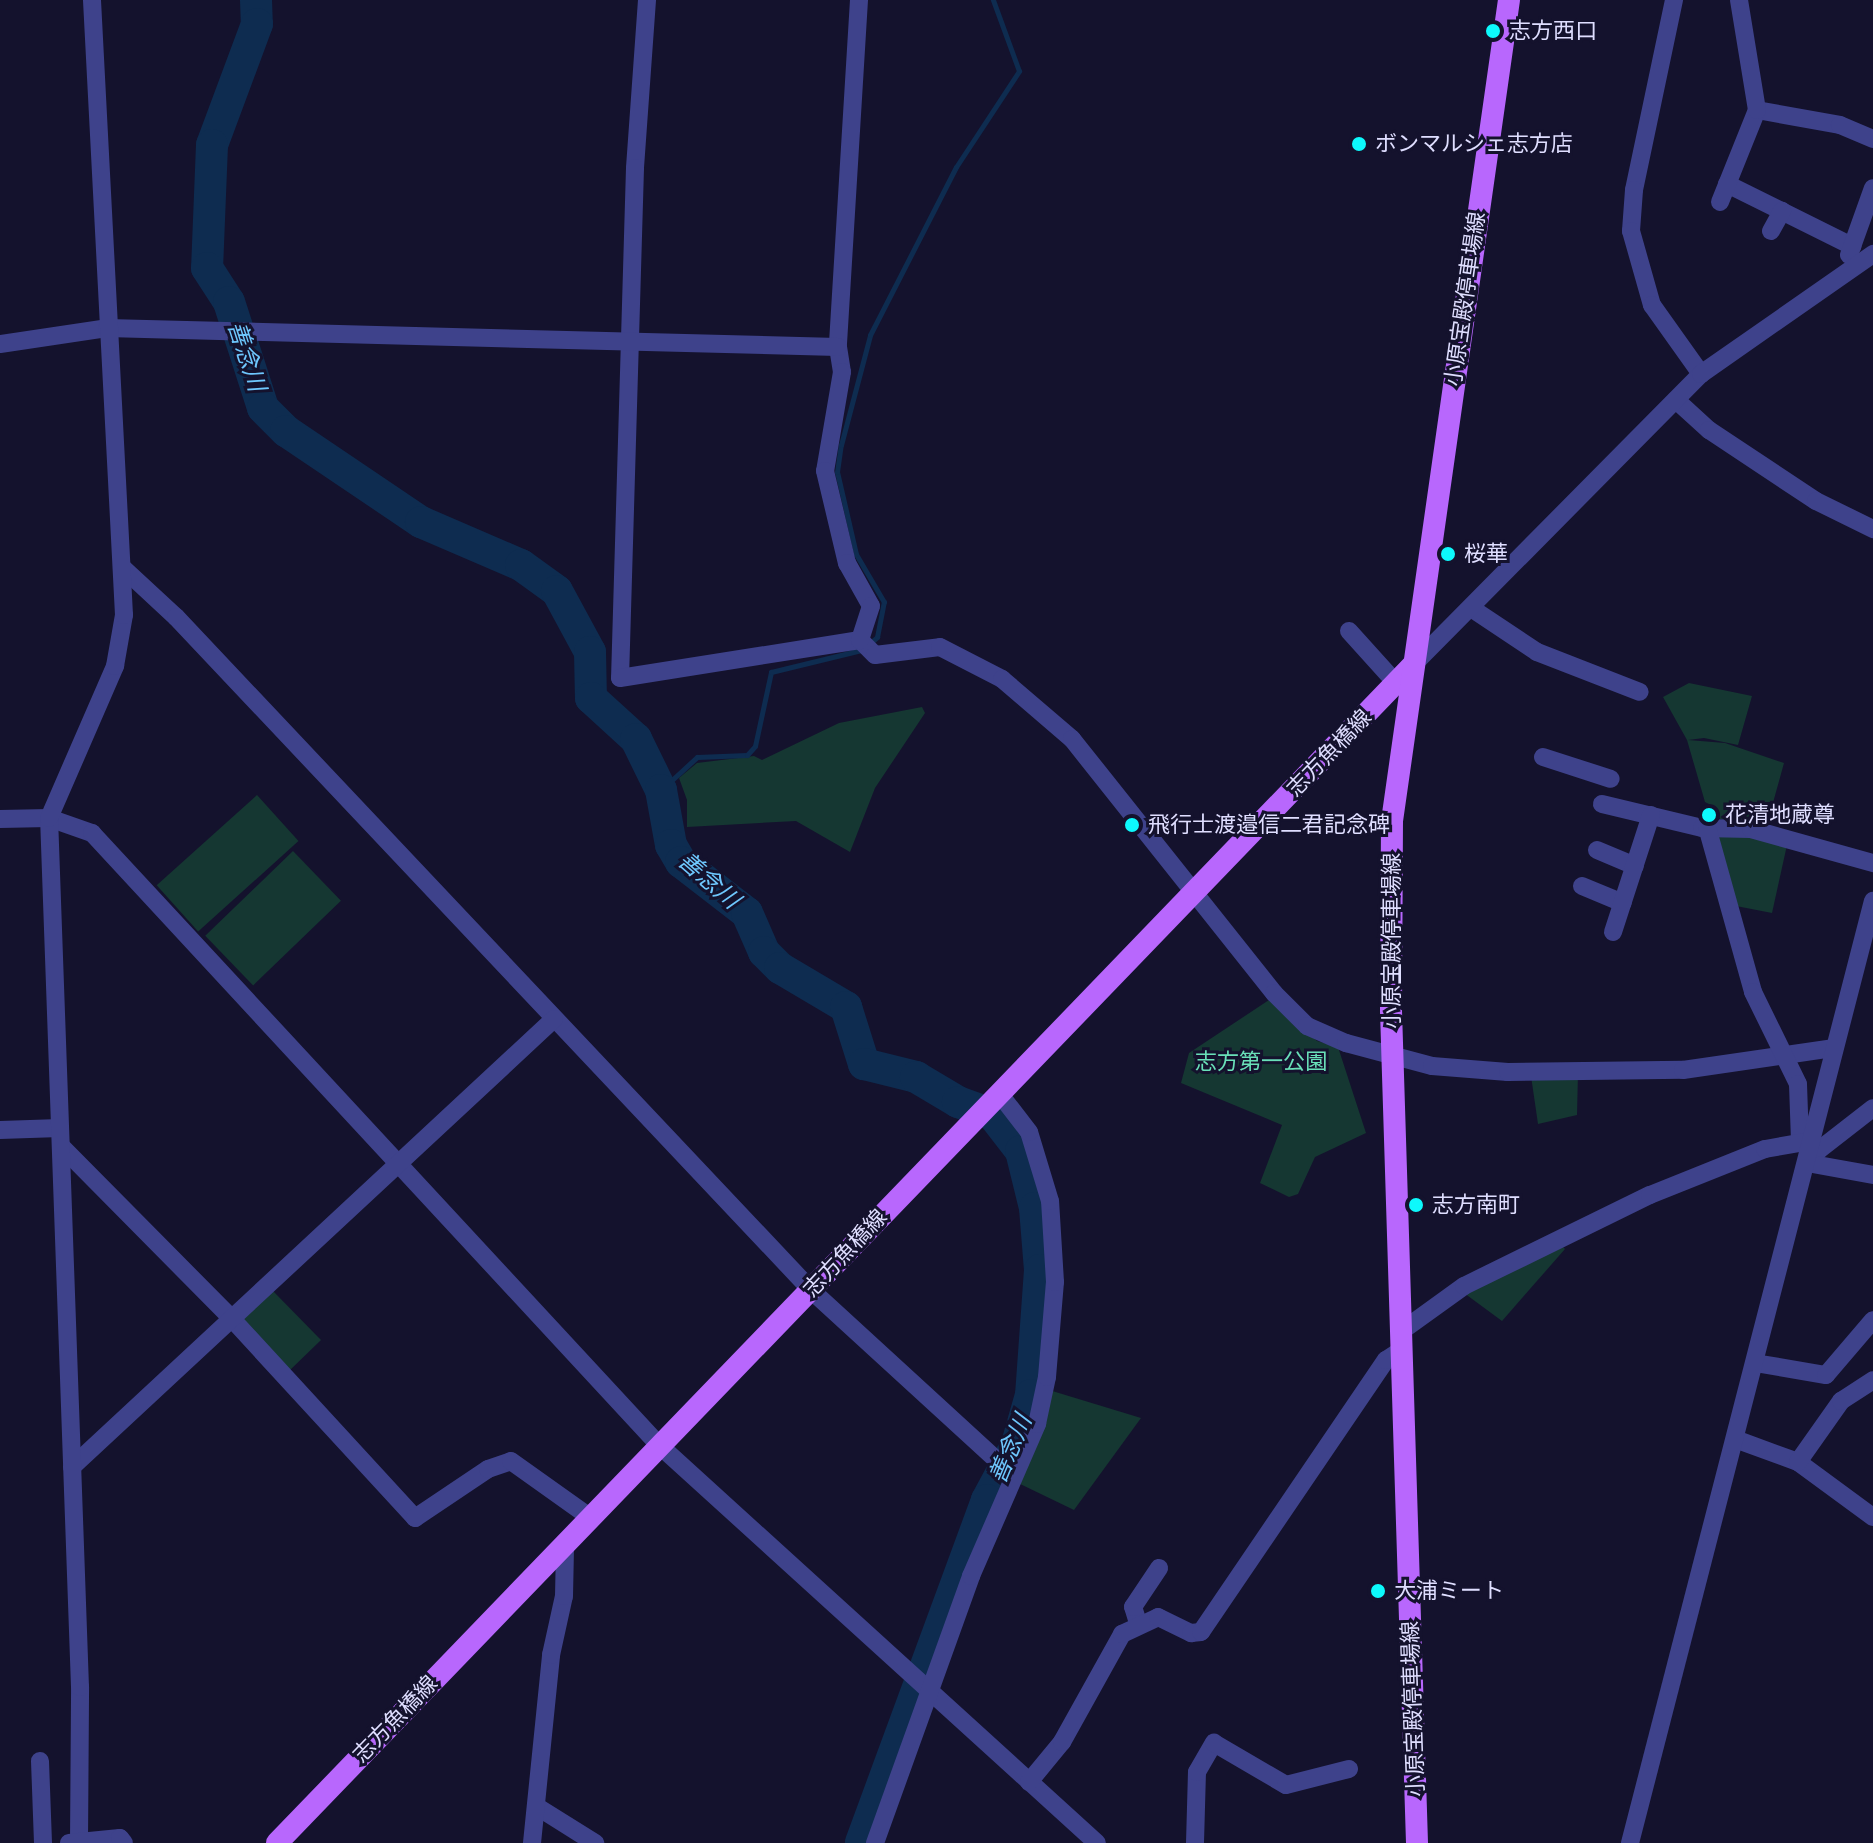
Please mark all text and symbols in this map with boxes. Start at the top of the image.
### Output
place label: 志方西口 [1509,18,1597,44]
marker: 志方西口 [1484,22,1502,40]
place label: ボンマルシェ志方店 [1375,131,1573,157]
marker: ボンマルシェ志方店 [1350,135,1368,153]
street label: 小原宝殿停車場線 [1440,210,1490,388]
water label: 善念川 [222,317,272,395]
place label: 桜華 [1464,541,1508,567]
marker: 桜華 [1439,545,1457,563]
street label: 志方魚橋線 [1281,704,1377,802]
place label: 花清地蔵尊 [1725,802,1835,828]
marker: 花清地蔵尊 [1700,806,1718,824]
place label: 飛行士渡邉信二君記念碑 [1148,812,1390,838]
marker: 飛行士渡邉信二君記念碑 [1123,816,1141,834]
water label: 善念川 [672,846,746,914]
street label: 小原宝殿停車場線 [1379,853,1405,1029]
park label: 志方第一公園 [1195,1049,1327,1075]
place label: 志方南町 [1432,1192,1520,1218]
marker: 志方南町 [1407,1196,1425,1214]
street label: 志方魚橋線 [798,1204,892,1302]
water label: 善念川 [983,1410,1037,1488]
place label: 大浦ミート [1394,1578,1504,1604]
marker: 大浦ミート [1369,1582,1387,1600]
street label: 小原宝殿停車場線 [1397,1621,1429,1797]
street label: 志方魚橋線 [347,1670,443,1768]

